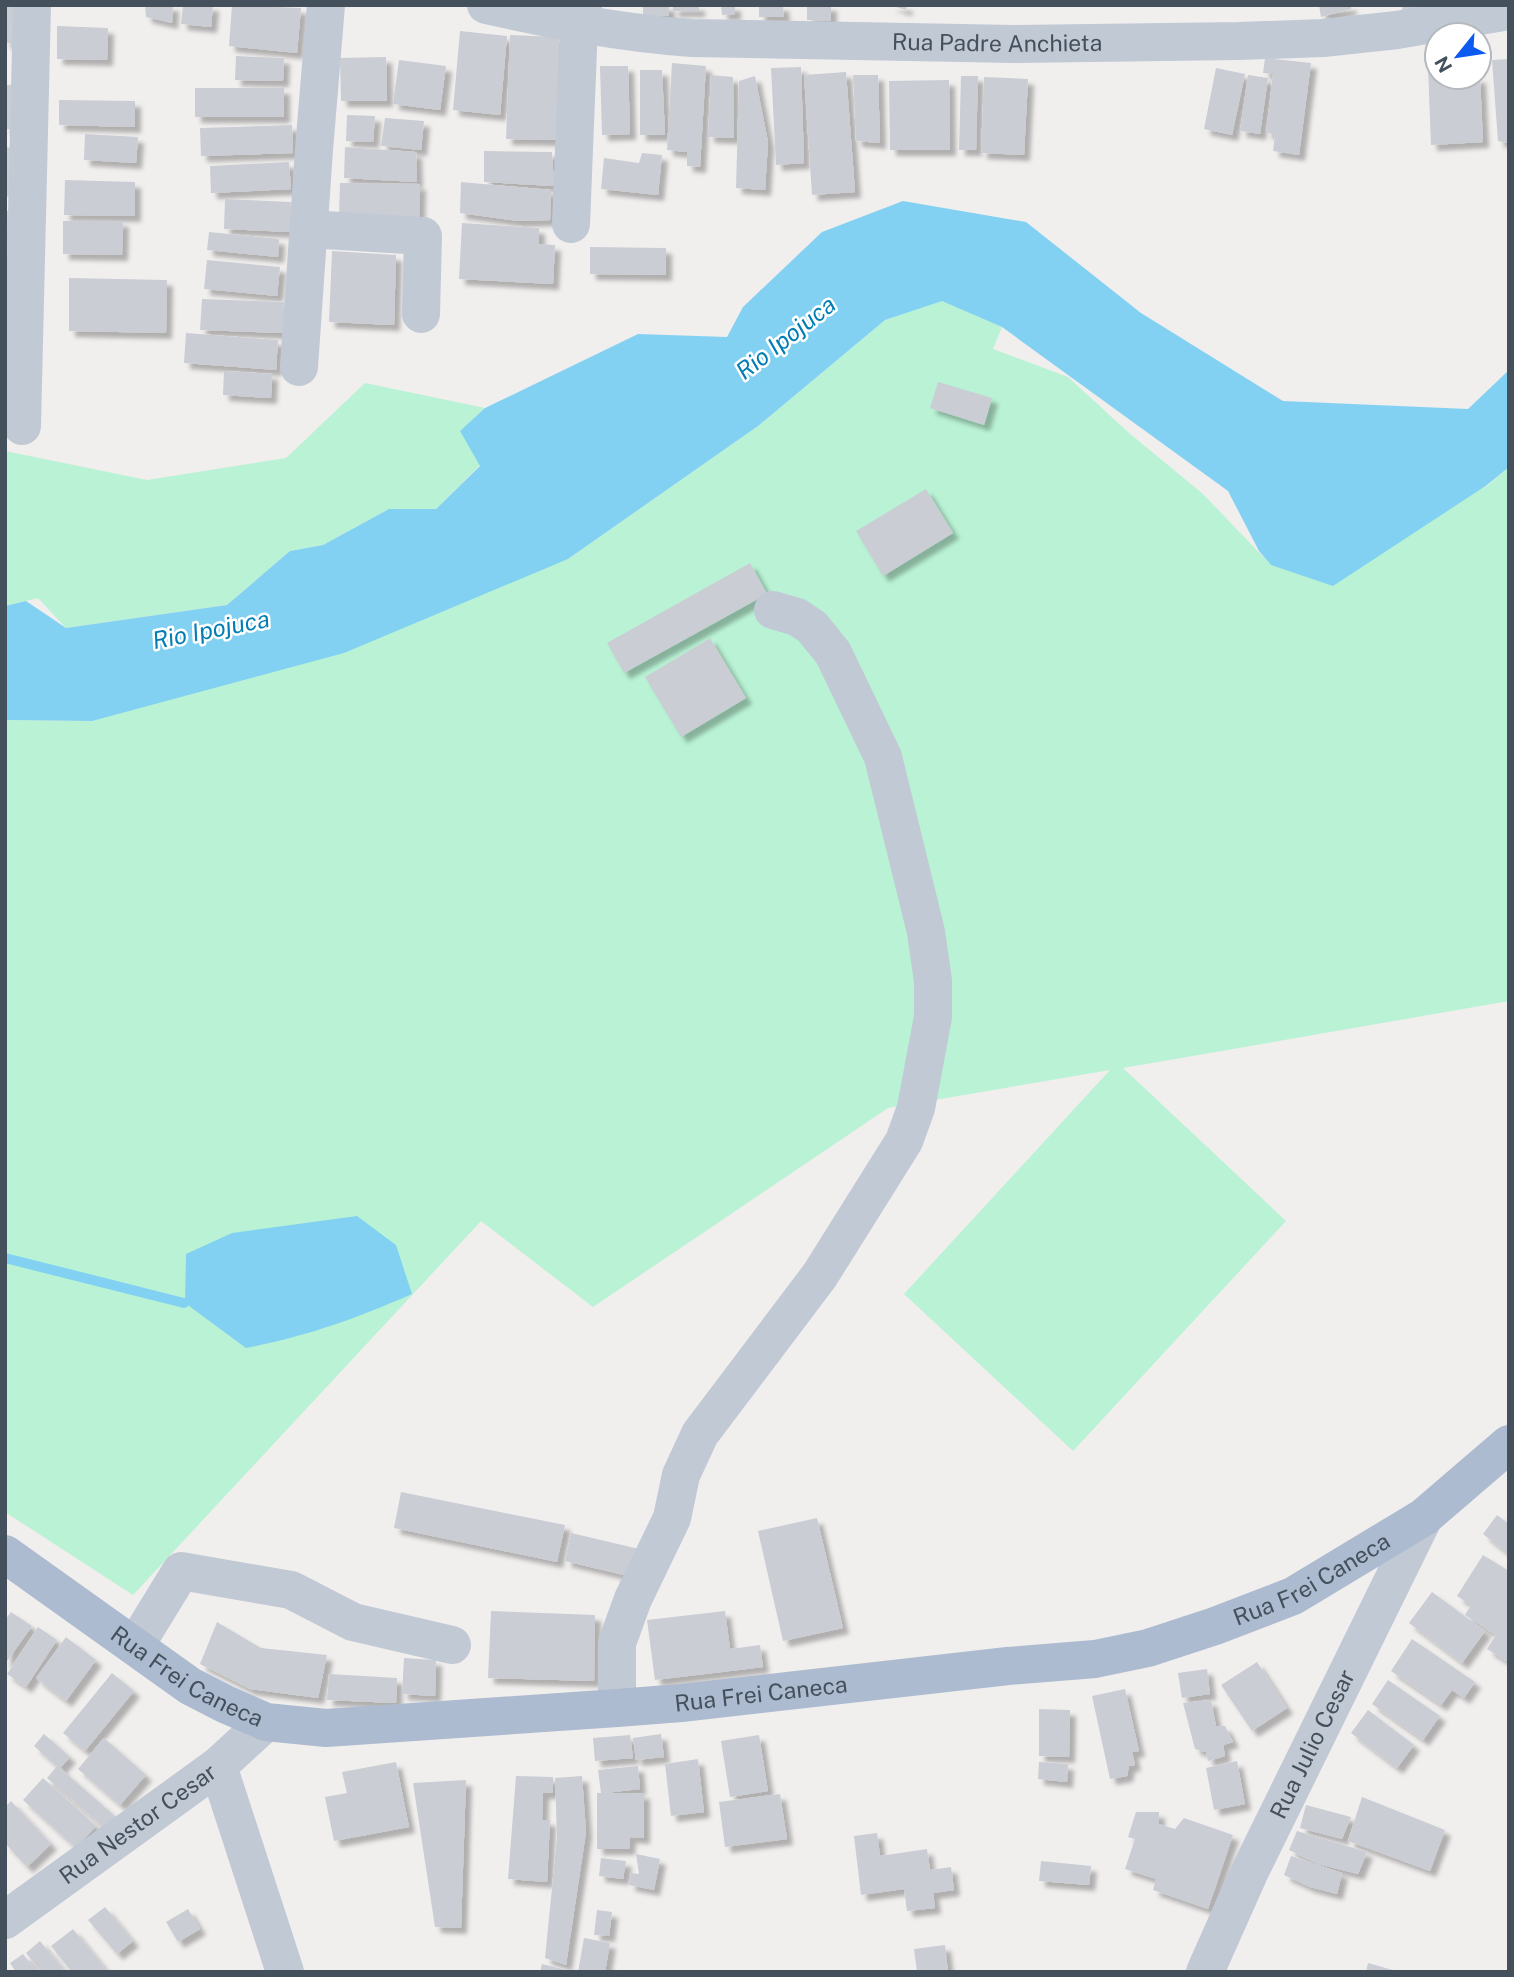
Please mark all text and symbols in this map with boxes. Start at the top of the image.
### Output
north arrow [1423,21,1493,91]
street label: Rua Padre Anchieta [892,28,1103,57]
text: N [1430,53,1457,76]
water label: Rio Ipojuca [730,290,841,385]
water label: Rio Ipojuca [150,604,272,654]
street label: Rua Frei Caneca [1229,1527,1394,1631]
street label: Rua Frei Caneca [106,1620,267,1732]
street label: Rua Julio Cesar [1264,1665,1360,1823]
street label: Rua Frei Caneca [673,1670,849,1717]
street label: Rua Nestor Cesar [54,1758,221,1889]

